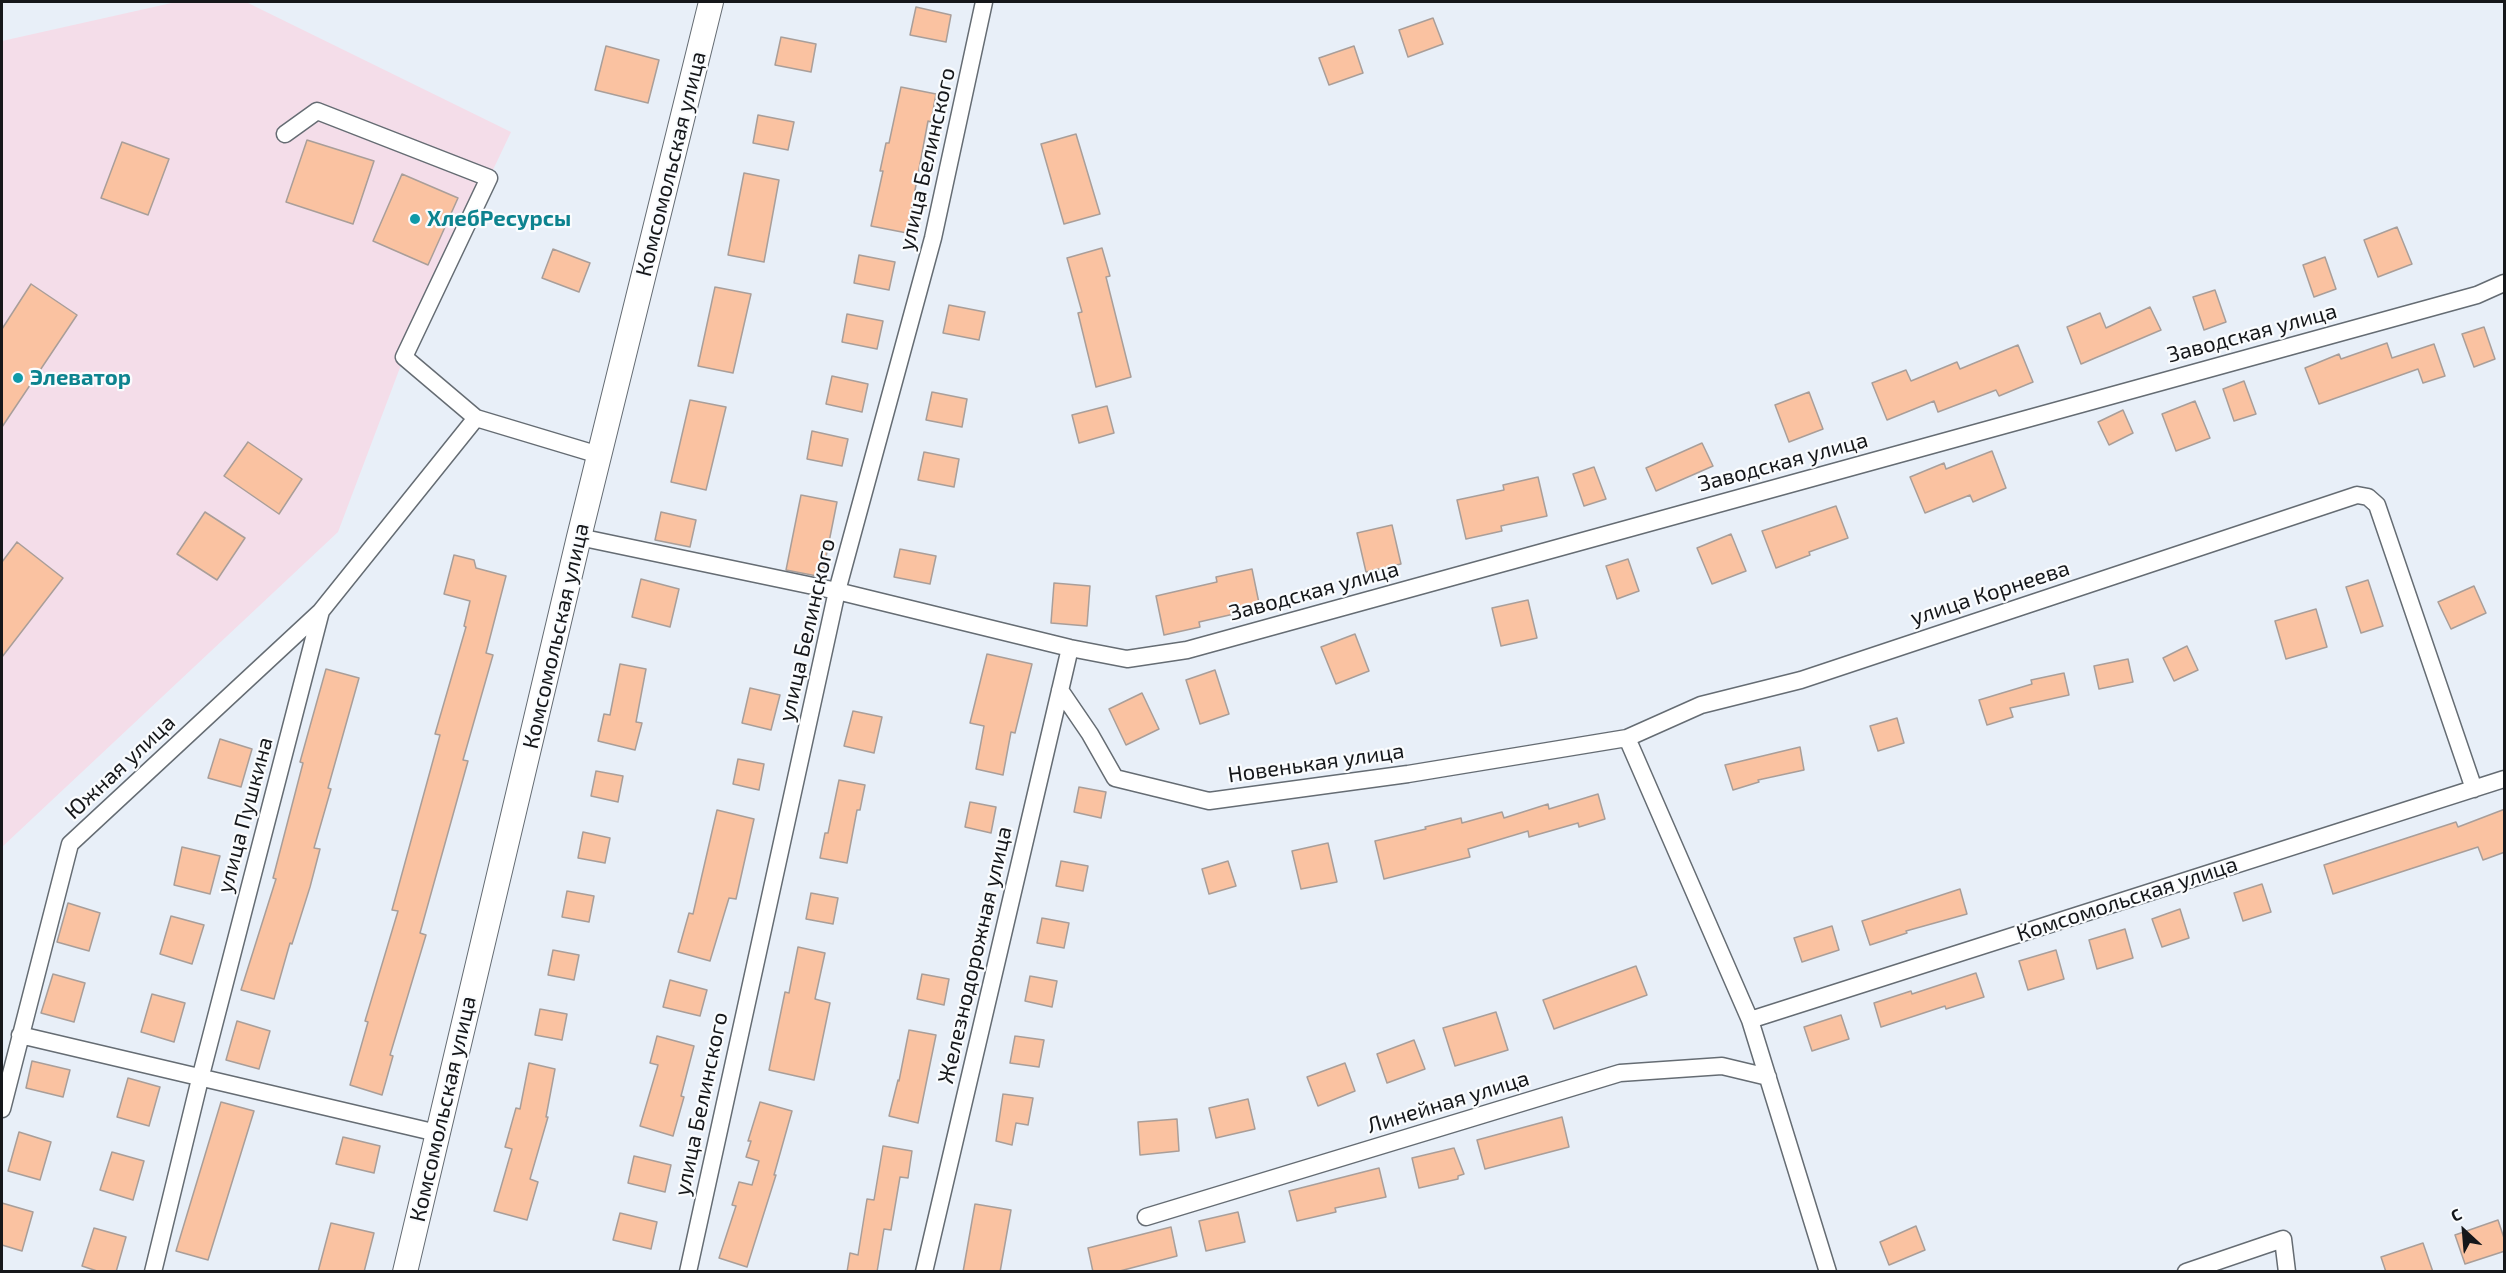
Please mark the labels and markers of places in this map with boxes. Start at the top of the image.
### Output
place label: ХлебРесурсы [427,206,571,232]
marker: ХлебРесурсы [408,212,422,226]
place label: Элеватор [30,365,131,391]
marker: Элеватор [11,371,25,385]

